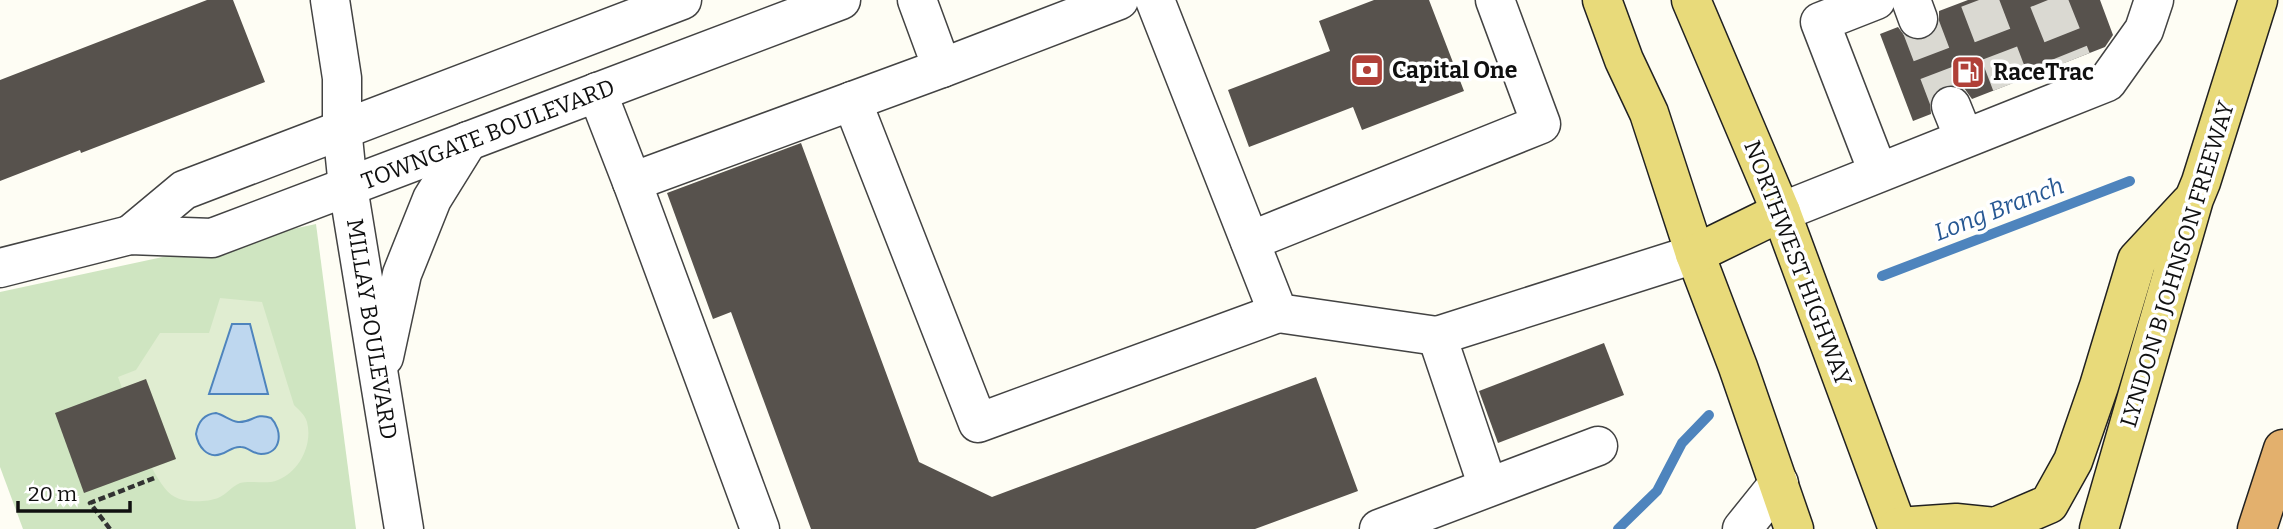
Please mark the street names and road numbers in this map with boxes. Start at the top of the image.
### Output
street label: TOWNGATE BOULEVARD [357,73,619,195]
street label: LYNDON B JOHNSON FREEWAY [2114,97,2240,430]
street label: NORTHWEST HIGHWAY [1738,136,1858,390]
street label: MILLAY BOULEVARD [341,217,403,441]

